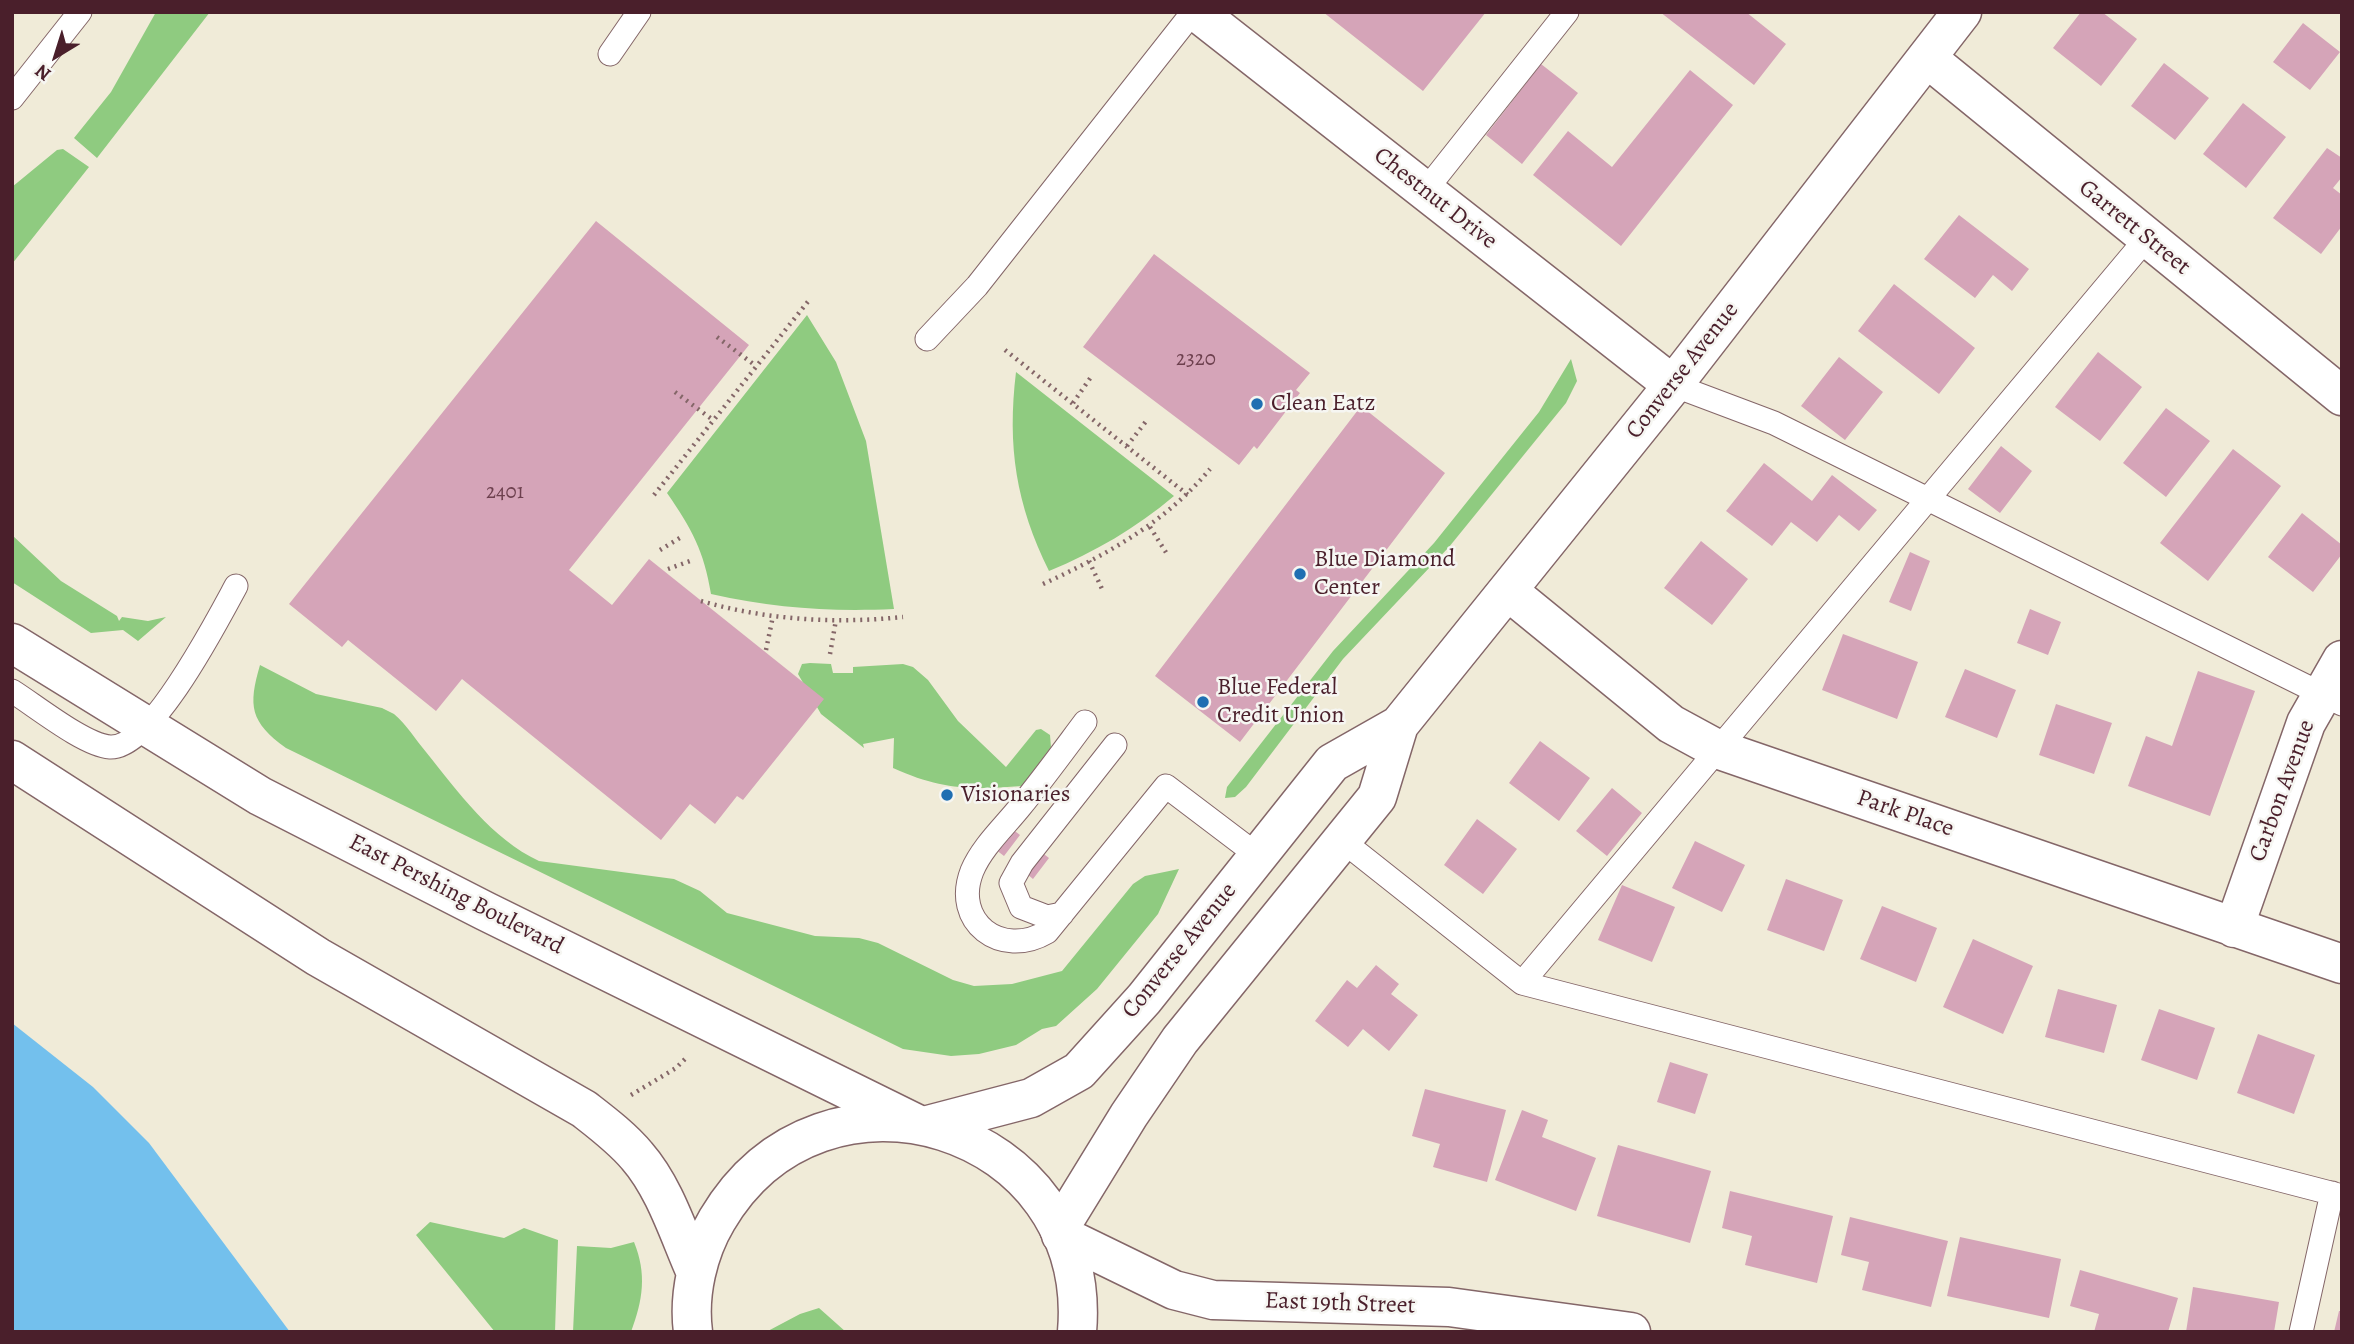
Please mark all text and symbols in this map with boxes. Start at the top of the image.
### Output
north arrow [21,21,91,91]
text: N [30,58,57,87]
street label: Chestnut Drive [1367,142,1503,256]
street label: Garrett Street [2072,174,2196,282]
street label: Converse Avenue [1621,297,1745,445]
house number: 2320 [1176,347,1216,373]
place label: Clean Eatz [1271,390,1376,418]
marker: Clean Eatz [1249,396,1265,412]
house number: 2401 [486,480,524,506]
place label: Blue Diamond Center [1314,546,1455,602]
marker: Blue Diamond Center [1292,566,1308,582]
place label: Blue Federal Credit Union [1217,674,1344,730]
marker: Blue Federal Credit Union [1195,694,1211,710]
street label: Carbon Avenue [2244,716,2322,866]
place label: Visionaries [961,781,1071,809]
street label: Park Place [1853,784,1957,844]
marker: Visionaries [939,787,955,803]
street label: East Pershing Boulevard [344,828,568,962]
street label: Converse Avenue [1117,877,1243,1025]
street label: East 19th Street [1264,1287,1416,1321]

